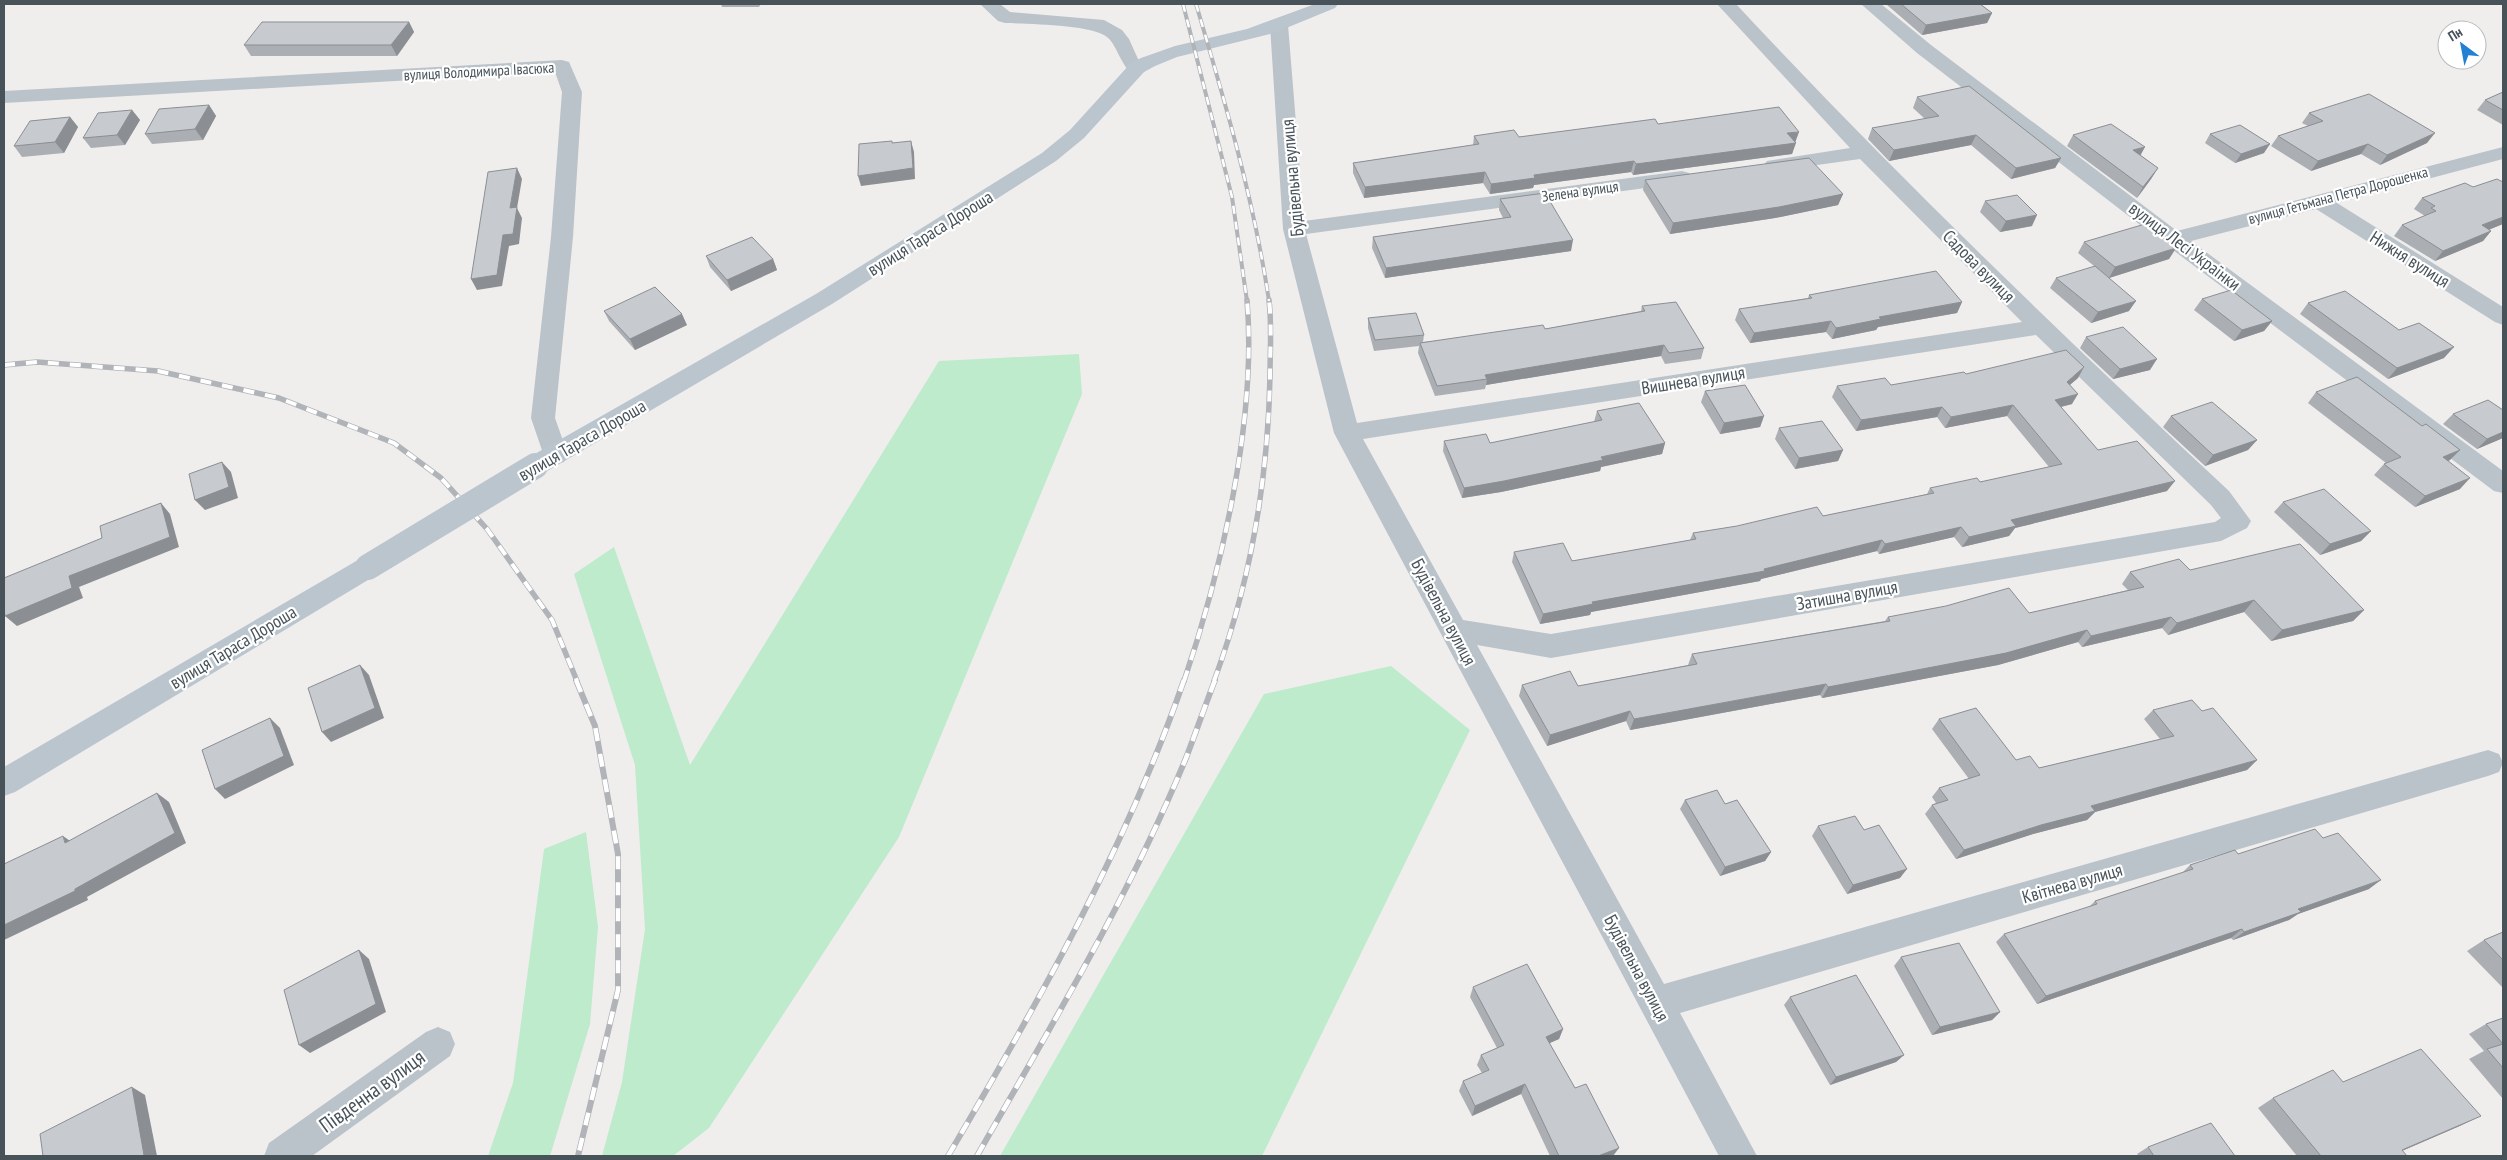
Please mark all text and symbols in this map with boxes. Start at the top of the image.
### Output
north arrow [2437,20,2487,70]
text: Пн [2445,23,2466,45]
street label: вулиця Володимира Івасюка [403,58,555,84]
street label: Будівельна вулиця [1275,118,1309,238]
street label: вулиця Гетьмана Петра Дорошенка [2246,162,2430,228]
street label: Зелена вулиця [1541,176,1620,206]
street label: вулиця Тараса Дороша [863,185,997,281]
street label: вулиця Лесі Українки [2125,197,2245,295]
street label: Садова вулиця [1938,225,2020,307]
street label: Нижня вулиця [2366,225,2454,293]
street label: Вишнева вулиця [1640,360,1746,400]
street label: вулиця Тараса Дороша [514,394,650,486]
street label: Будівельна вулиця [1406,555,1482,669]
street label: Затишна вулиця [1795,575,1899,615]
street label: вулиця Тараса Дороша [165,600,301,694]
street label: Квітнева вулиця [2019,858,2125,908]
street label: Будівельна вулиця [1599,911,1675,1025]
street label: Південна вулиця [314,1044,430,1138]

